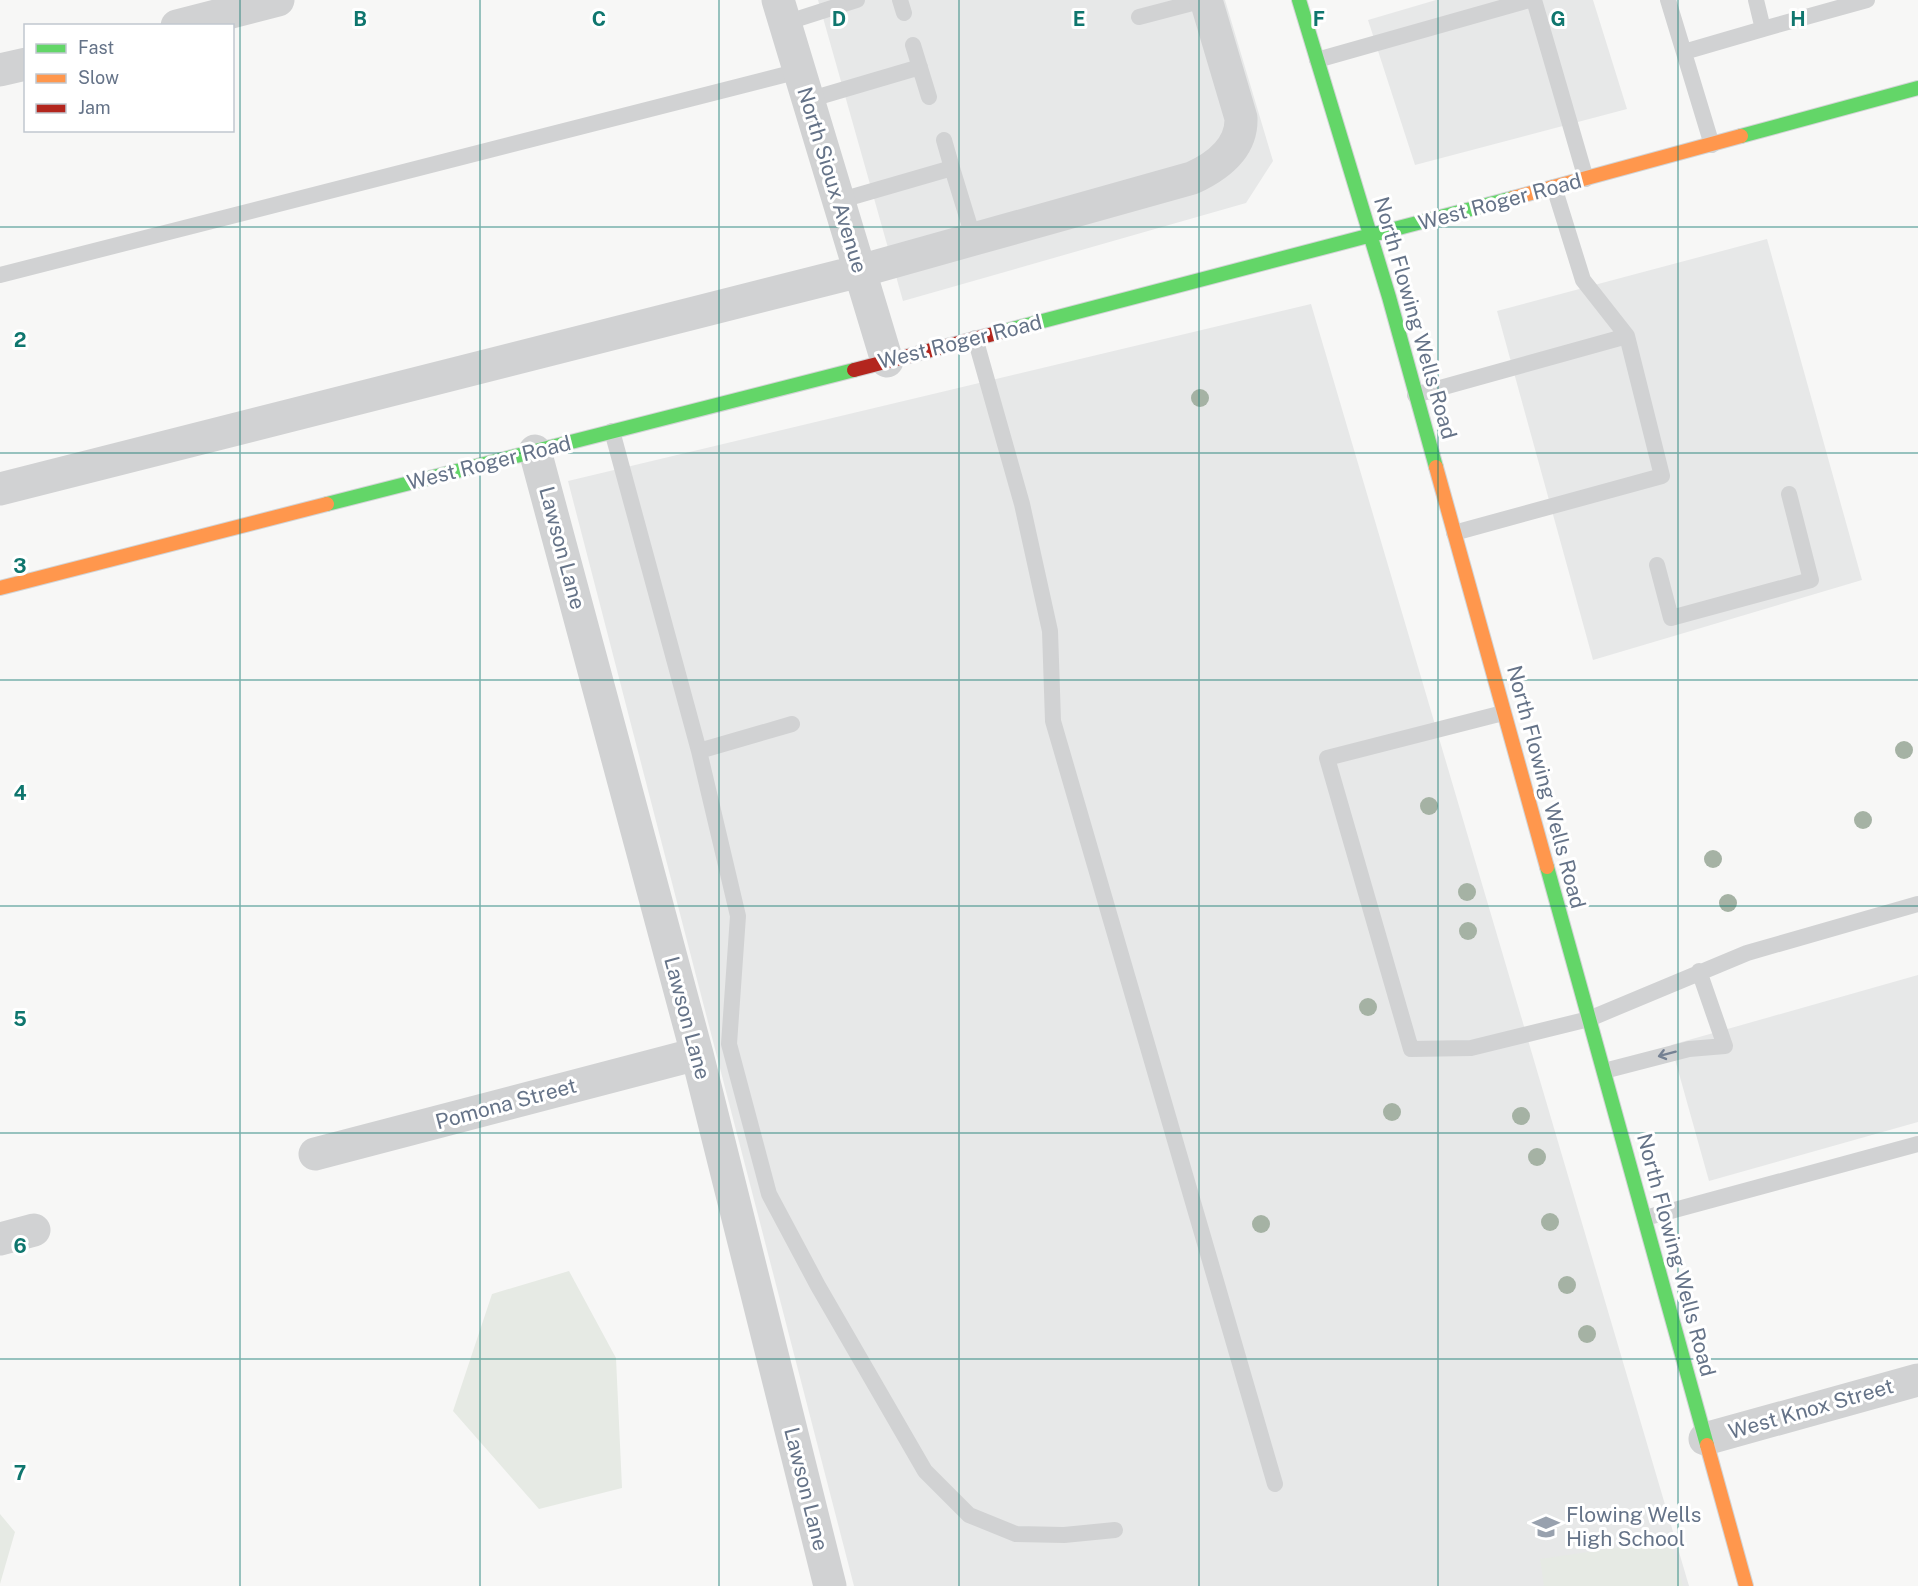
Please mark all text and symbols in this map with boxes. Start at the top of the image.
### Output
text: B [353,7,367,31]
text: C [592,7,606,31]
text: D [832,7,846,31]
text: E [1073,7,1085,31]
text: F [1313,7,1325,31]
text: G [1550,7,1566,31]
text: H [1790,7,1806,31]
legend [24,24,234,132]
text: Fast [78,37,114,58]
text: Slow [78,67,119,88]
street label: North Sioux Avenue [792,84,873,276]
text: Jam [78,97,111,118]
street label: West Roger Road [1416,168,1584,235]
street label: North Flowing Wells Road [1369,194,1462,442]
street label: West Roger Road [875,309,1044,374]
text: 2 [14,328,26,352]
street label: West Roger Road [404,430,573,495]
street label: Lawson Lane [534,484,591,612]
text: 3 [13,554,27,578]
street label: North Flowing Wells Road [1502,662,1591,911]
text: 4 [13,781,27,805]
street label: Lawson Lane [659,954,716,1082]
text: 5 [13,1007,27,1031]
one-way arrow [1658,1049,1677,1061]
street label: Pomona Street [432,1073,579,1134]
street label: North Flowing Wells Road [1632,1130,1721,1379]
text: 6 [13,1234,27,1258]
street label: West Knox Street [1725,1373,1896,1444]
street label: Lawson Lane [779,1425,834,1553]
text: 7 [14,1461,26,1485]
place label: Flowing Wells High School [1566,1502,1701,1551]
school or university icon: Flowing Wells High School [1531,1512,1561,1542]

